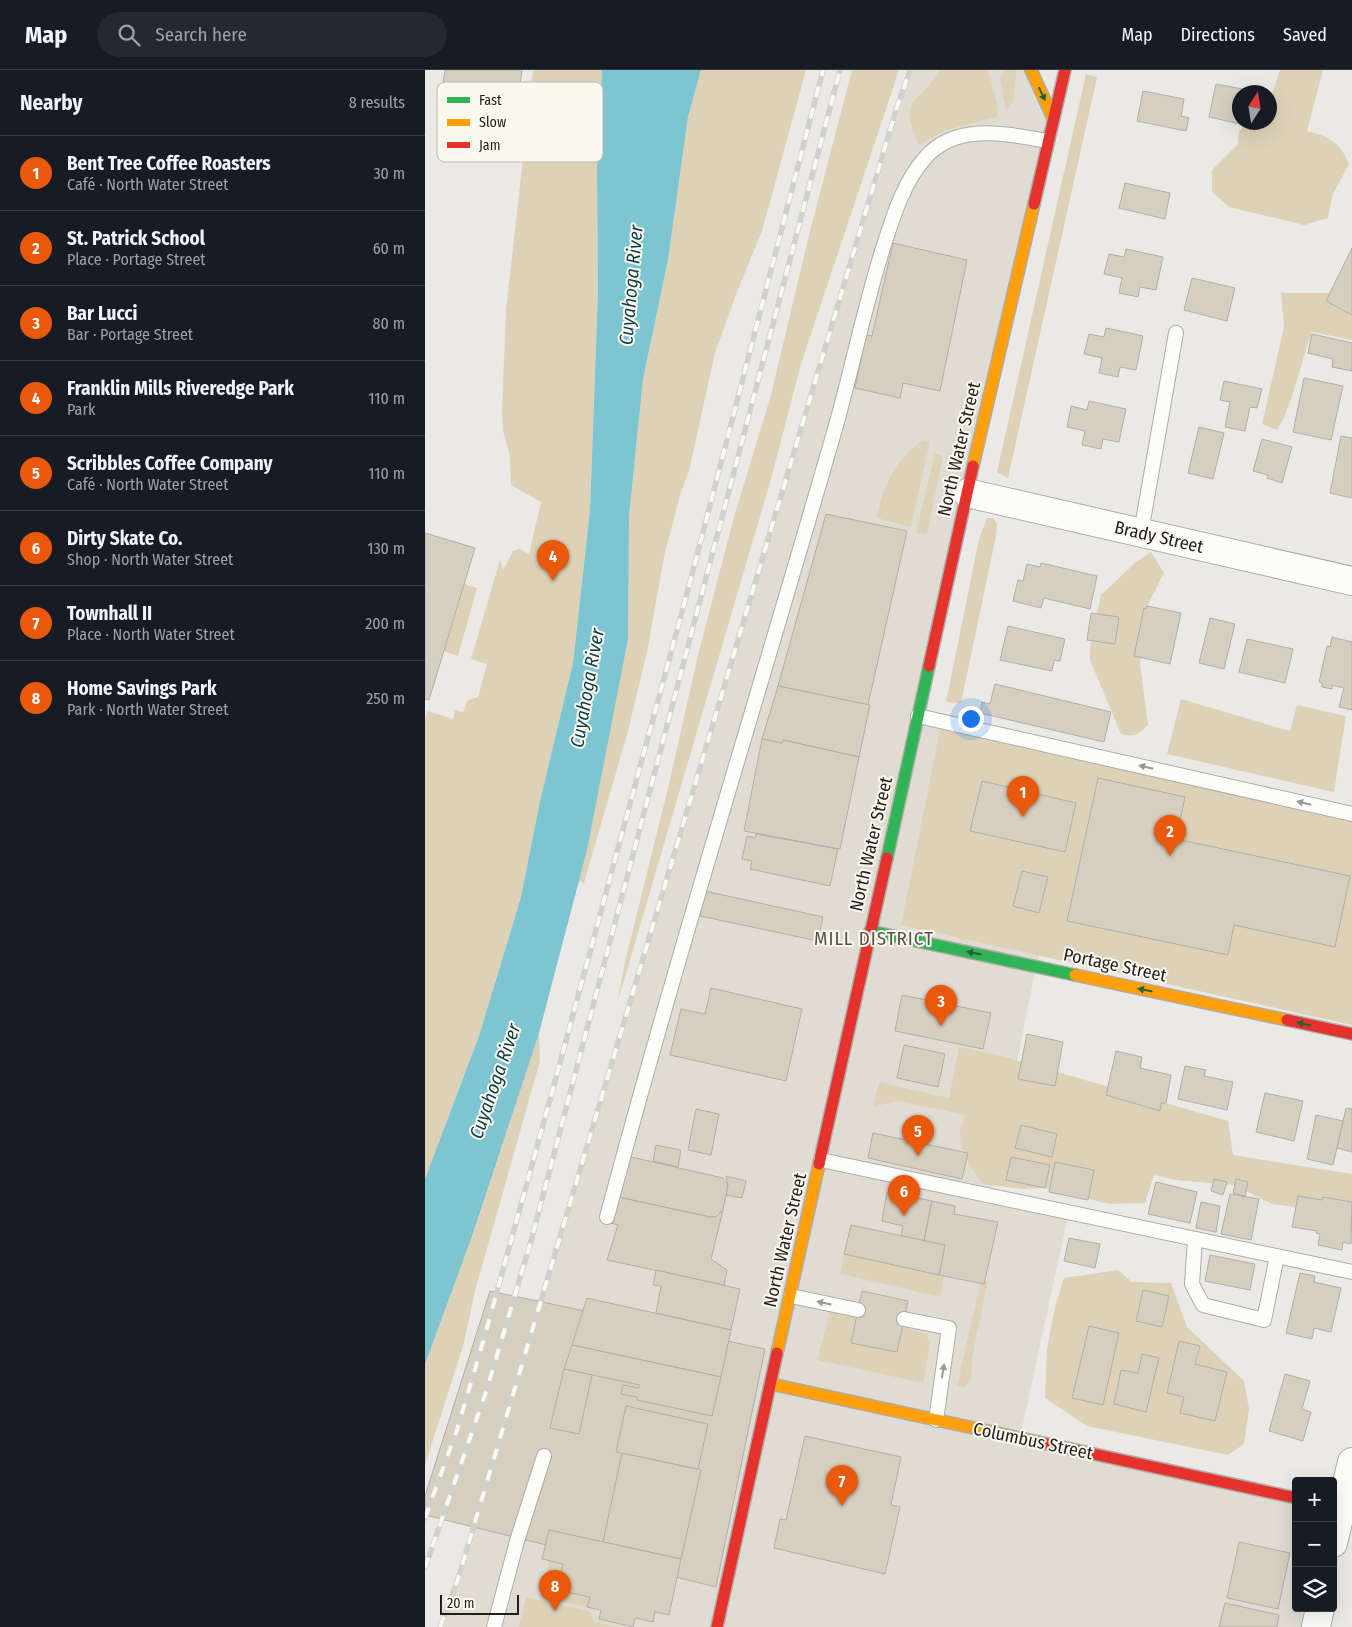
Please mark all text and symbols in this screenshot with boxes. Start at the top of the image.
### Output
search box [97,12,447,57]
text: Map [25,21,67,49]
icon: search [115,21,143,49]
text: Search here [155,23,247,46]
text: Map [1121,24,1153,46]
text: Directions [1181,24,1255,46]
text: Saved [1283,24,1327,46]
legend [437,82,603,162]
north arrow [1232,85,1277,130]
one-way arrow [1038,87,1046,101]
text: Nearby [20,90,82,116]
text: Fast [479,92,502,109]
text: 8 results [349,93,405,112]
text: Slow [479,114,506,131]
text: Jam [479,137,500,154]
text: Bent Tree Coffee Roasters [67,152,271,175]
text: 1 [33,164,39,183]
text: 30 m [373,164,405,183]
text: Café · North Water Street [67,175,228,194]
water label: Cuyahoga River [614,223,648,346]
text: St. Patrick School [67,227,205,250]
text: 2 [32,239,40,258]
text: 60 m [373,239,405,258]
text: Place · Portage Street [67,250,206,269]
text: Bar Lucci [67,302,138,325]
text: 3 [32,314,40,333]
text: 80 m [373,314,405,333]
text: Bar · Portage Street [67,325,193,344]
text: Franklin Mills Riveredge Park [67,377,294,400]
street label: North Water Street [933,380,985,518]
text: 4 [32,389,40,408]
text: 110 m [368,389,405,408]
text: Park [67,400,95,419]
text: Scribbles Coffee Company [67,452,273,475]
text: 5 [32,464,40,483]
text: 110 m [368,464,405,483]
text: Café · North Water Street [67,475,228,494]
street label: Brady Street [1112,516,1206,558]
text: Dirty Skate Co. [67,527,182,550]
text: 6 [32,539,40,558]
text: 130 m [367,539,405,558]
pin: 4 [537,540,569,581]
text: Shop · North Water Street [67,550,233,569]
text: Townhall II [67,602,152,625]
text: 7 [33,614,39,633]
text: 200 m [365,614,405,633]
text: Place · North Water Street [67,625,235,644]
water label: Cuyahoga River [565,625,609,749]
text: Home Savings Park [67,677,217,700]
text: 8 [32,689,40,708]
text: 250 m [366,689,405,708]
text: Park · North Water Street [67,700,228,719]
your location [958,706,984,732]
one-way arrow [1138,763,1153,771]
street label: North Water Street [845,775,897,913]
pin: 1 [1007,776,1039,817]
one-way arrow [1297,799,1312,807]
pin: 2 [1154,815,1186,856]
district label: MILL DISTRICT [814,927,934,950]
street label: Portage Street [1062,943,1169,987]
one-way arrow [966,949,981,957]
pin: 3 [925,985,957,1026]
one-way arrow [1138,986,1153,994]
water label: Cuyahoga River [465,1019,526,1142]
one-way arrow [1297,1020,1312,1028]
pin: 5 [902,1115,934,1156]
street label: North Water Street [759,1171,811,1309]
pin: 6 [888,1175,920,1216]
one-way arrow [817,1299,832,1307]
one-way arrow [939,1363,947,1379]
street label: Columbus Street [971,1418,1095,1464]
pin: 7 [826,1465,858,1506]
map controls [1292,1477,1337,1612]
button: + [1292,1477,1337,1522]
button: − [1292,1522,1337,1567]
button: layers [1292,1567,1337,1612]
pin: 8 [539,1570,571,1611]
scale bar [440,1592,519,1615]
text: 20 m [447,1595,475,1612]

